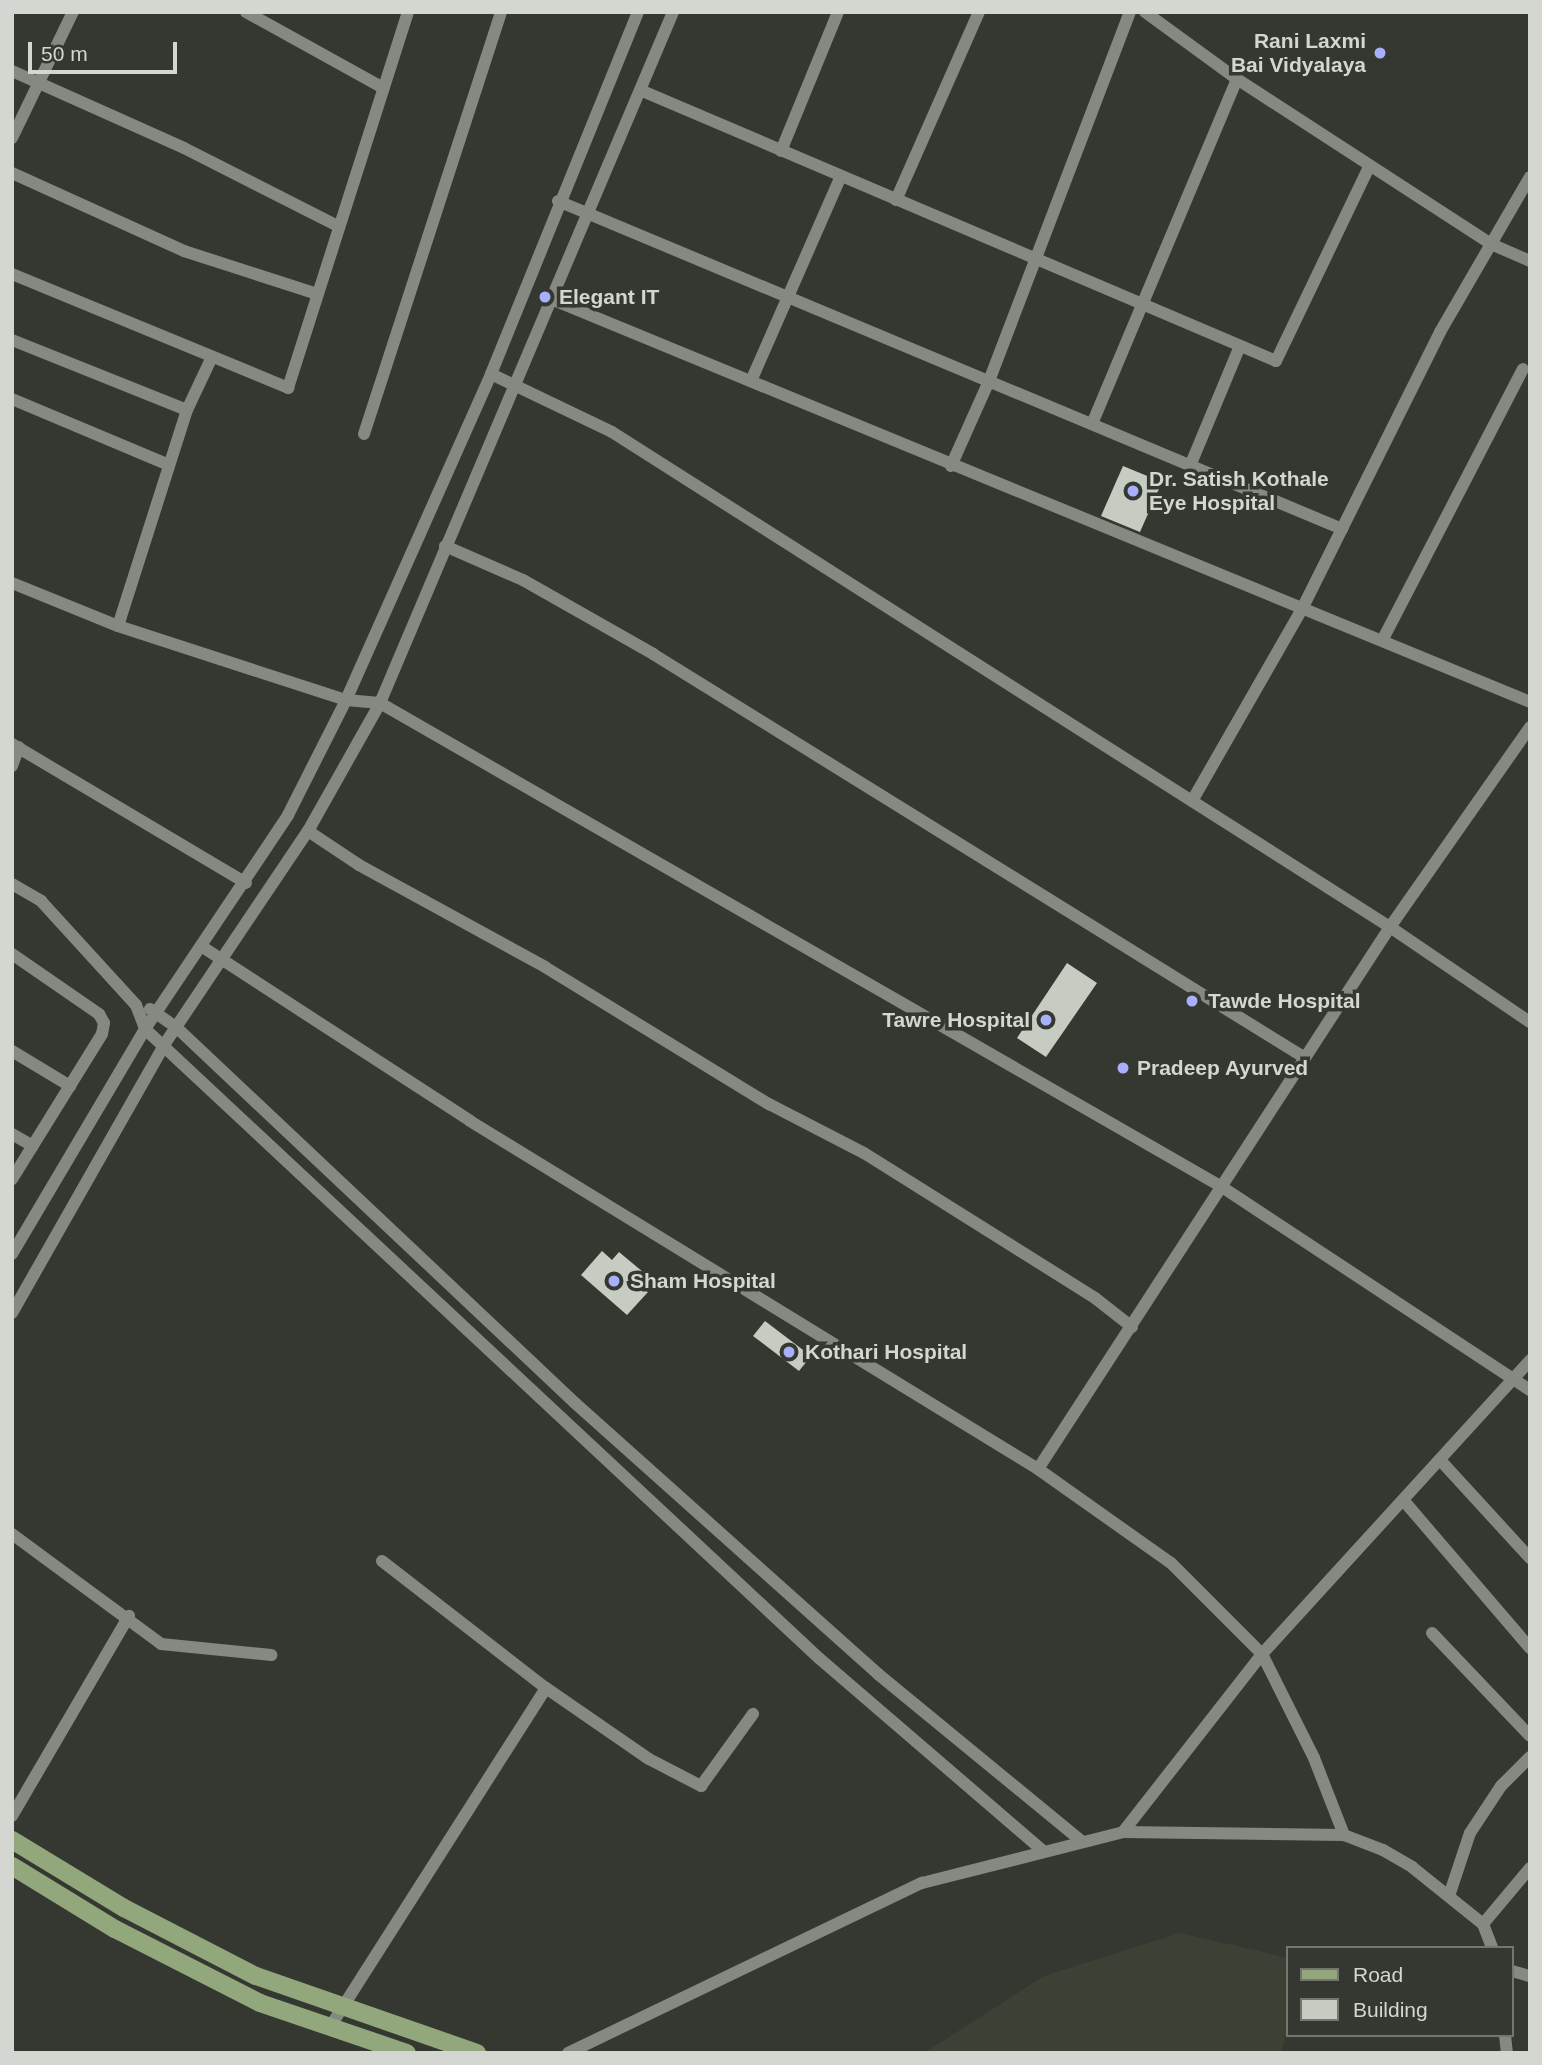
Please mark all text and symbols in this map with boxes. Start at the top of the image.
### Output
scale bar [32,28,180,72]
place label: Rani Laxmi Bai Vidyalaya [1231,28,1366,78]
text: 50 m [41,42,88,65]
marker: Rani Laxmi Bai Vidyalaya [1372,45,1388,61]
place label: Elegant IT [559,284,659,310]
marker: Elegant IT [537,289,553,305]
place label: Dr. Satish Kothale Eye Hospital [1149,466,1329,516]
marker: Dr. Satish Kothale Eye Hospital [1123,481,1143,501]
place label: Tawde Hospital [1208,988,1360,1014]
marker: Tawde Hospital [1182,991,1202,1011]
place label: Tawre Hospital [882,1007,1030,1033]
marker: Tawre Hospital [1036,1010,1056,1030]
place label: Pradeep Ayurved [1137,1055,1309,1081]
marker: Pradeep Ayurved [1115,1060,1131,1076]
place label: Sham Hospital [630,1268,776,1294]
marker: Sham Hospital [604,1271,624,1291]
place label: Kothari Hospital [805,1339,967,1365]
marker: Kothari Hospital [779,1342,799,1362]
legend [1286,1946,1514,2037]
text: Road [1353,1963,1403,1986]
text: Building [1353,1998,1428,2021]

